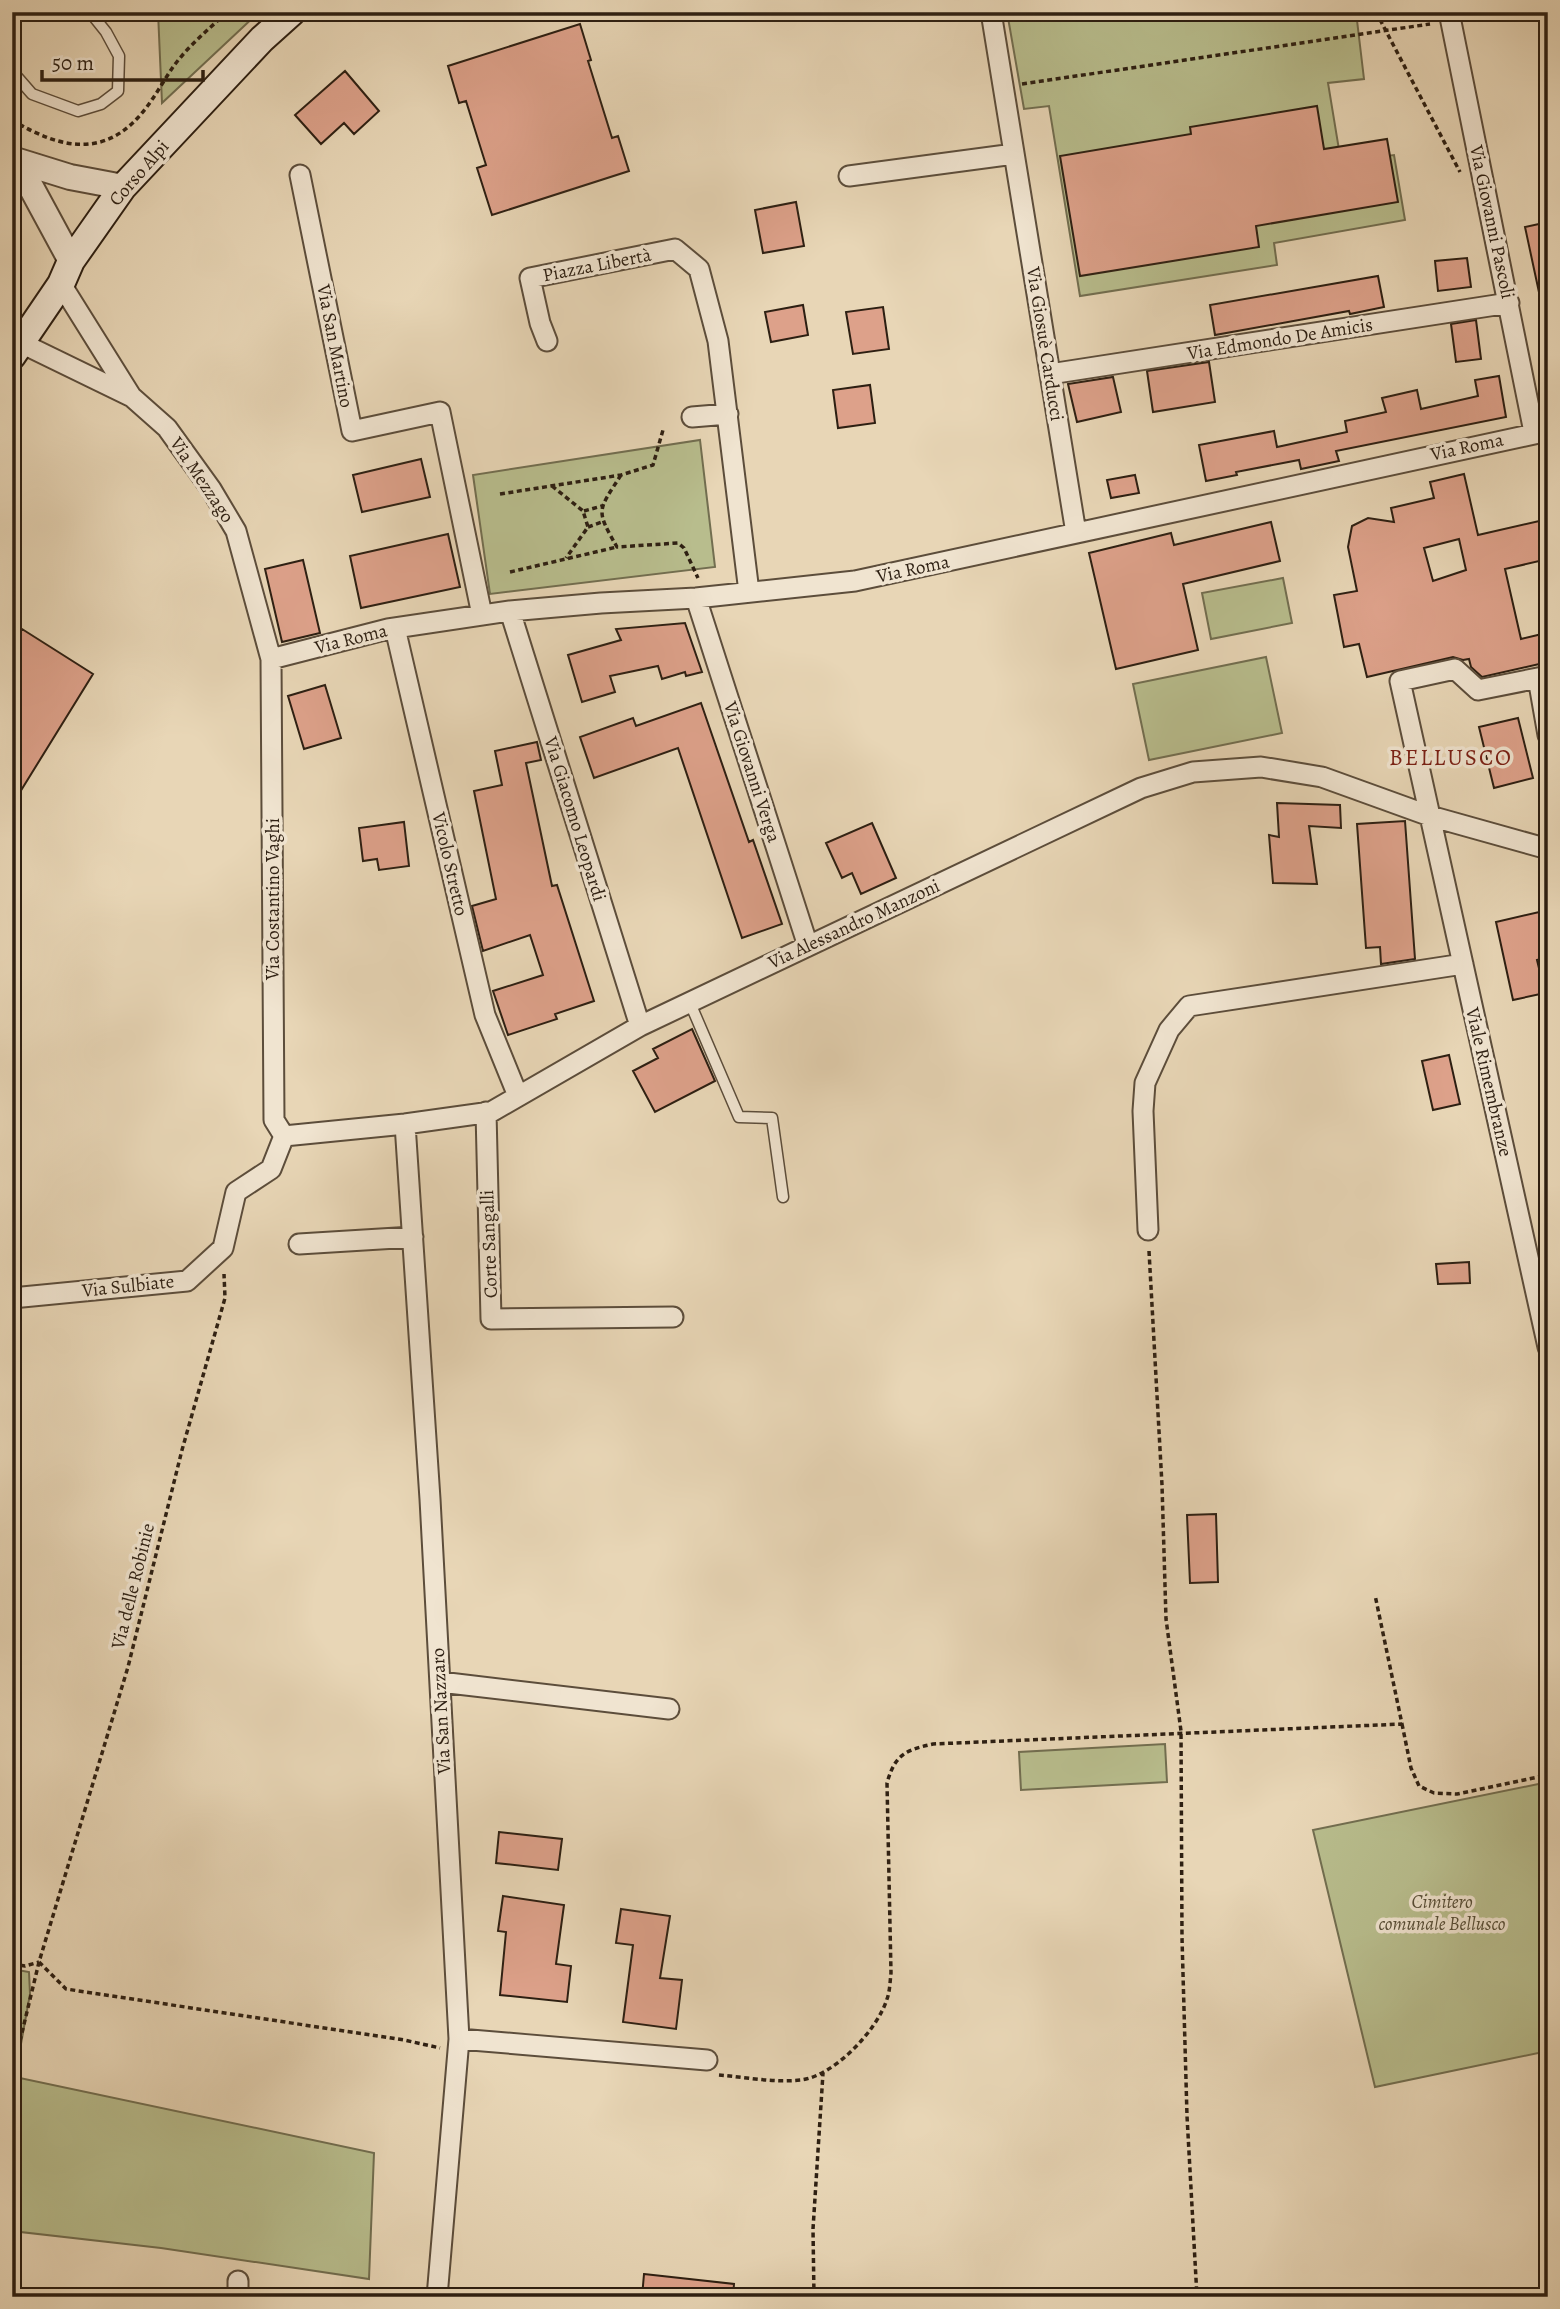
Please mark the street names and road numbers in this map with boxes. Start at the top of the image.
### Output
street label: Corso Alpi [103,134,175,212]
street label: Via Giovanni Pascoli [1463,142,1521,301]
street label: Piazza Libertà [540,242,654,288]
street label: Via Giosuè Carducci [1020,264,1070,423]
street label: Via San Martino [310,281,360,410]
street label: Via Edmondo De Amicis [1184,311,1375,367]
street label: Via Roma [1427,427,1506,468]
street label: Via Mezzago [163,431,240,528]
street label: Via Roma [873,549,952,590]
street label: Via Roma [311,617,390,661]
street label: Via Giovanni Verga [717,697,787,846]
street label: Via Giacomo Leopardi [537,733,612,904]
street label: Vicolo Stretto [425,809,475,918]
street label: Via Costantino Vaghi [260,818,286,981]
street label: Via Alessandro Manzoni [763,873,944,976]
street label: Viale Rimembranze [1459,1004,1519,1159]
street label: Corte Sangalli [474,1189,504,1299]
street label: Via Sulbiate [80,1268,175,1304]
street label: Via delle Robinie [105,1520,161,1653]
street label: Via San Nazzaro [425,1647,457,1776]

